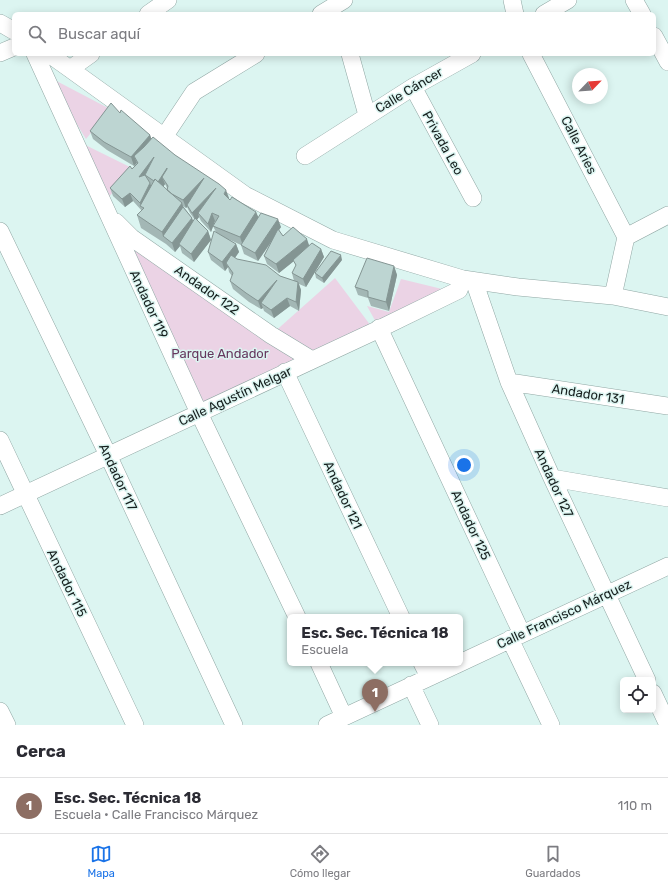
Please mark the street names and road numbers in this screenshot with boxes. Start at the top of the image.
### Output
street label: Calle Cáncer [373,64,445,116]
street label: Privada Leo [419,108,467,178]
street label: Calle Aries [558,114,600,177]
street label: Andador 122 [172,262,242,318]
street label: Andador 119 [127,268,171,341]
street label: Calle Agustín Melgar [176,363,294,430]
street label: Andador 131 [551,381,625,407]
street label: Andador 117 [96,441,140,513]
street label: Andador 127 [531,446,577,520]
street label: Andador 121 [321,459,365,531]
street label: Andador 125 [448,488,494,563]
street label: Andador 115 [44,547,90,620]
street label: Calle Francisco Márquez [494,576,634,652]

